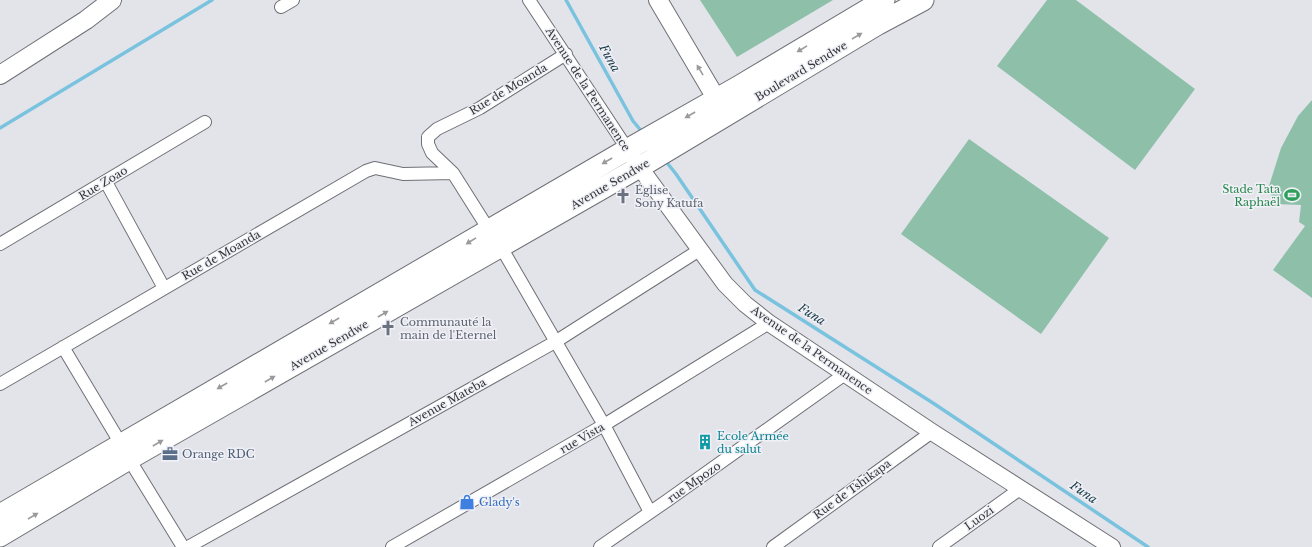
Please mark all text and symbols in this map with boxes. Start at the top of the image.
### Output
street label: Avenue de la Permanence [542,24,633,154]
one-way arrow [851,33,863,40]
street label: Boulevard Sendwe [752,38,850,104]
water label: Funa [596,41,624,75]
one-way arrow [796,45,808,52]
street label: Rue de Moanda [466,60,550,118]
one-way arrow [696,64,703,76]
one-way arrow [684,111,696,118]
street label: Avenue Sendwe [567,156,652,213]
one-way arrow [601,158,613,165]
street label: Rue Zoao [76,163,130,203]
place label: Stade Tata Raphaël [1222,182,1281,209]
place label: Église Sony Katufa [635,183,704,210]
sports icon: Stade Tata Raphaël [1283,186,1301,204]
church icon: Église Sony Katufa [614,187,632,205]
street label: Rue de Moanda [179,226,264,283]
one-way arrow [466,237,476,245]
water label: Funa [795,299,829,328]
street label: Avenue de la Permanence [748,302,875,397]
one-way arrow [377,311,389,318]
place label: Communauté la main de l'Eternel [400,315,497,342]
street label: Avenue Sendwe [286,317,371,374]
one-way arrow [328,317,340,324]
church icon: Communauté la main de l'Eternel [379,319,397,337]
street label: Avenue Mateba [405,374,489,430]
one-way arrow [264,375,276,382]
one-way arrow [216,382,228,389]
street label: rue Vista [557,419,608,456]
place label: Ecole Armée du salut [717,429,789,456]
building icon: Ecole Armée du salut [696,433,714,451]
one-way arrow [152,440,163,447]
office icon: Orange RDC [161,445,179,463]
place label: Orange RDC [182,447,255,461]
street label: Rue de Tshikapa [810,456,894,522]
street label: rue Mpozo [665,459,723,505]
water label: Funa [1067,477,1101,507]
shop icon: Glady's [458,493,476,511]
place label: Glady's [479,495,520,509]
street label: Luozi [962,503,996,533]
one-way arrow [28,513,39,520]

